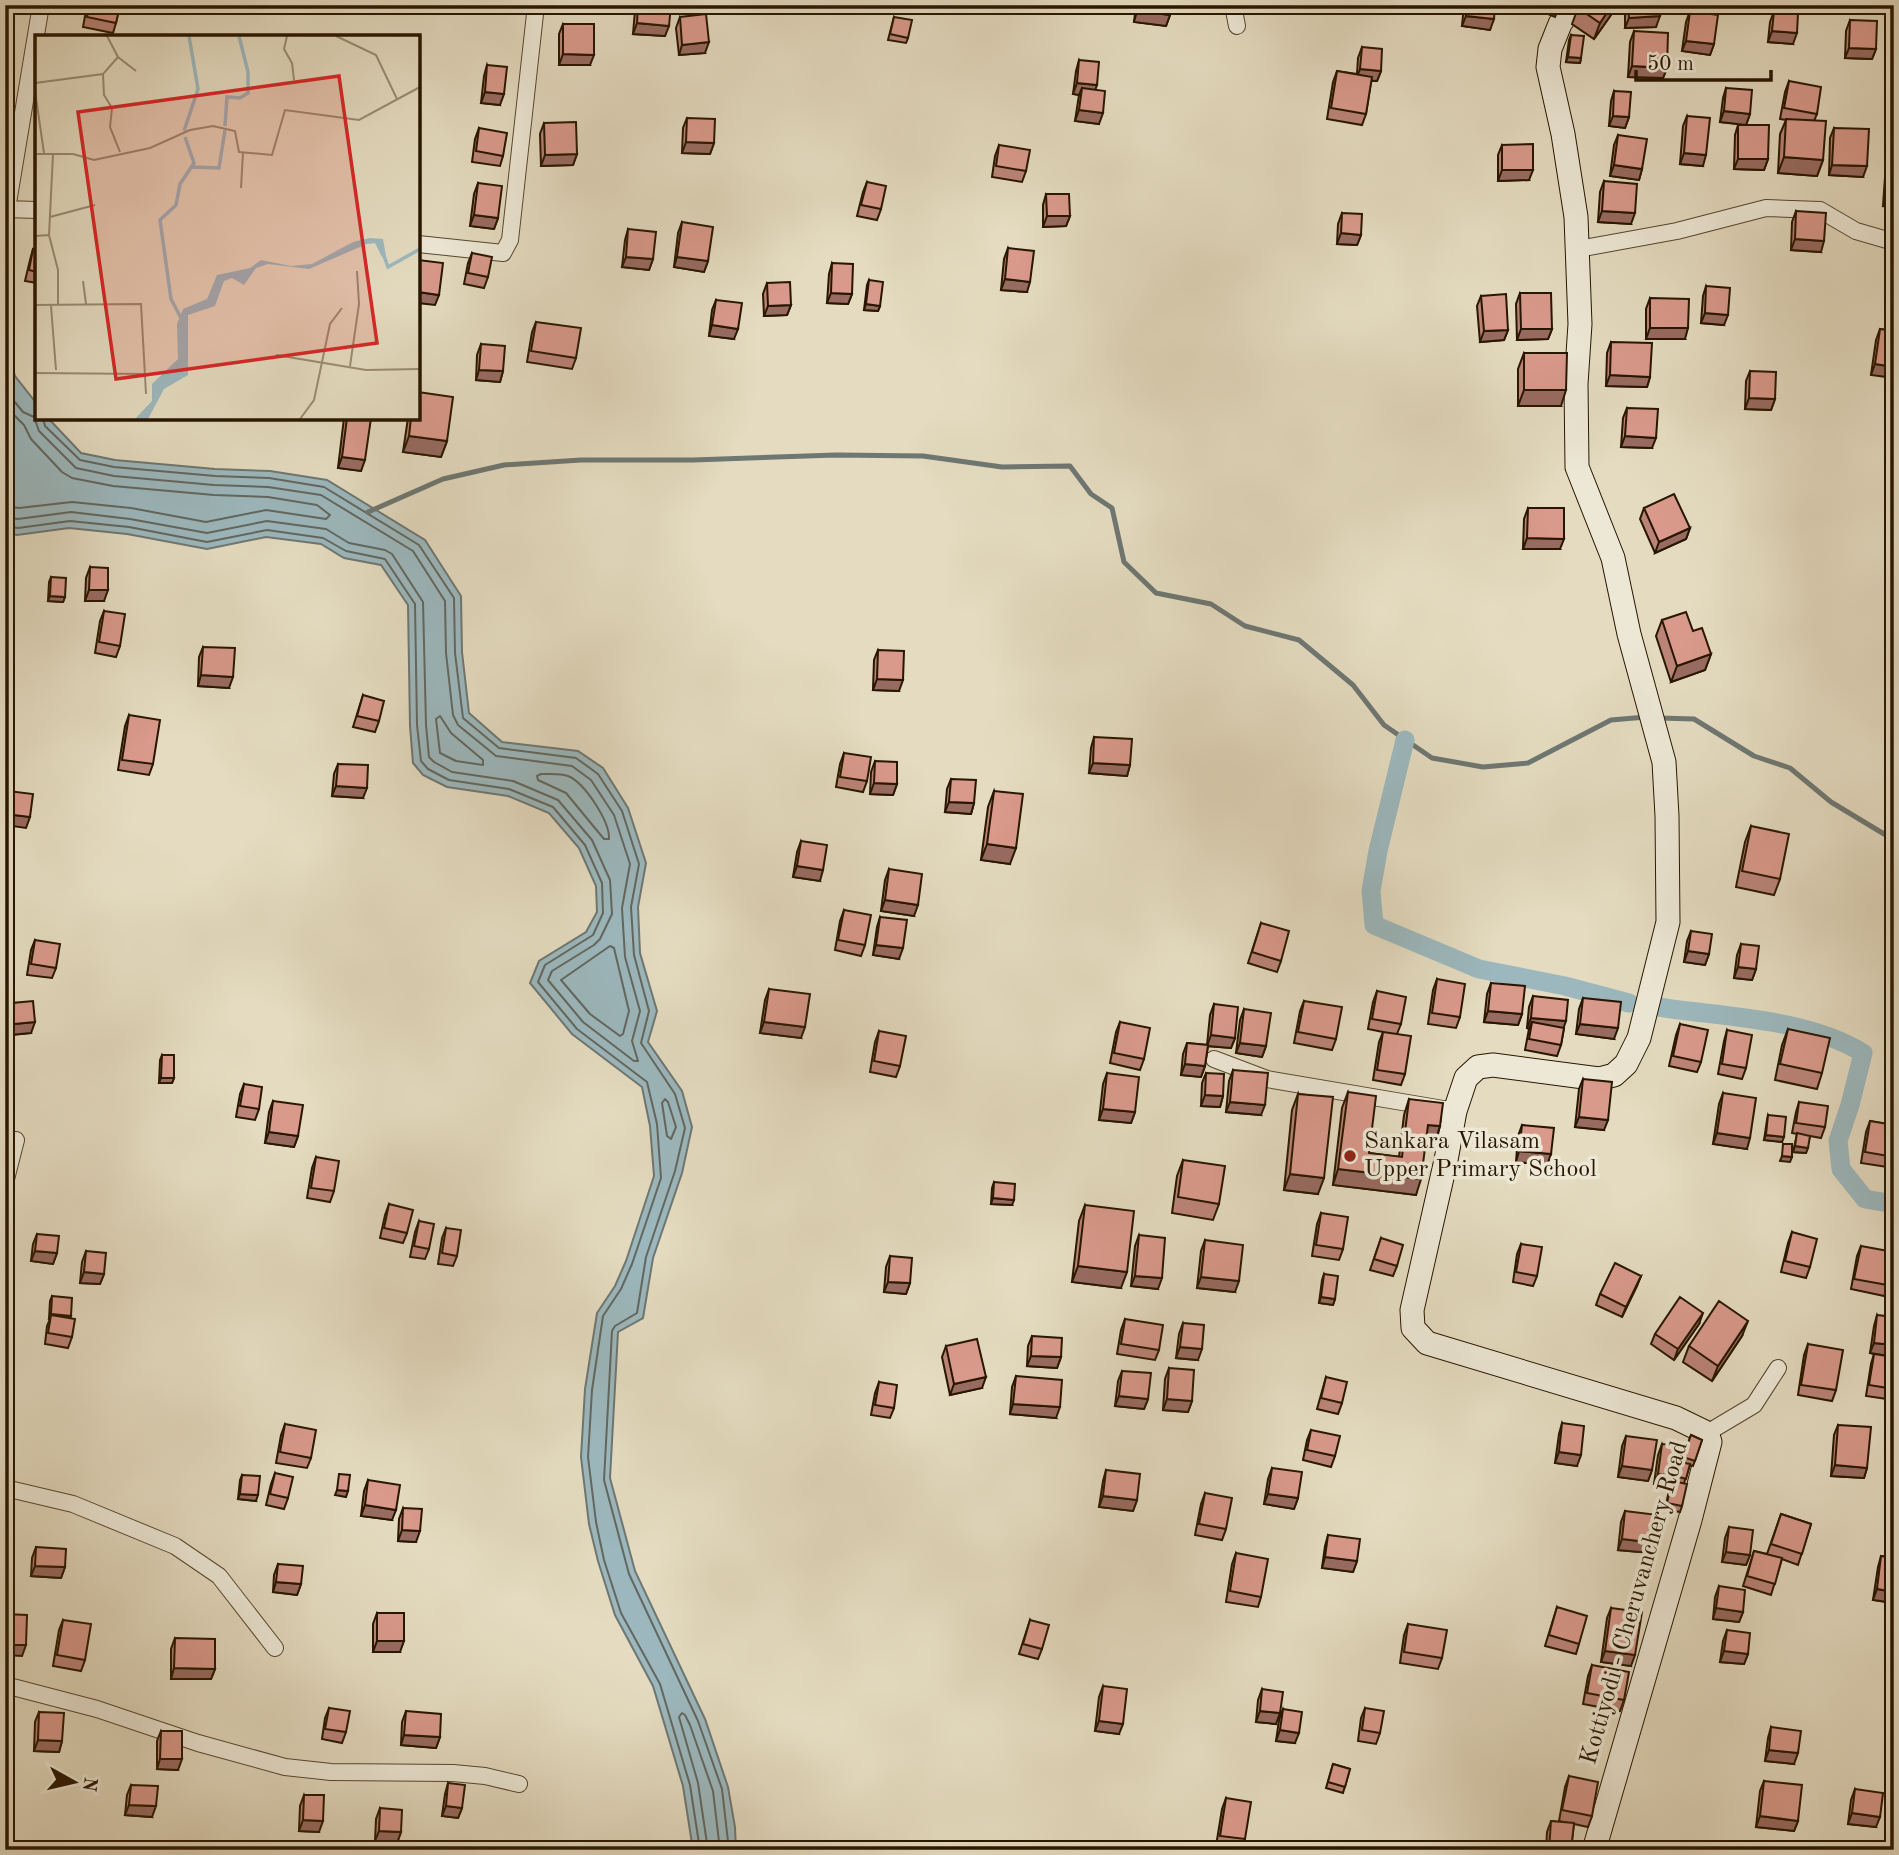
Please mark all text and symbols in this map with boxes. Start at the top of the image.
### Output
inset map [35,35,420,420]
scale bar [1636,38,1771,82]
text: 50 m [1647,54,1694,75]
place label: Sankara Vilasam Upper Primary School [1364,1130,1597,1182]
marker: Sankara Vilasam Upper Primary School [1342,1148,1358,1164]
street label: Kottiyodi - Cheruvanchery Road [1577,1439,1693,1767]
north arrow [38,1746,108,1816]
text: N [78,1776,99,1793]

